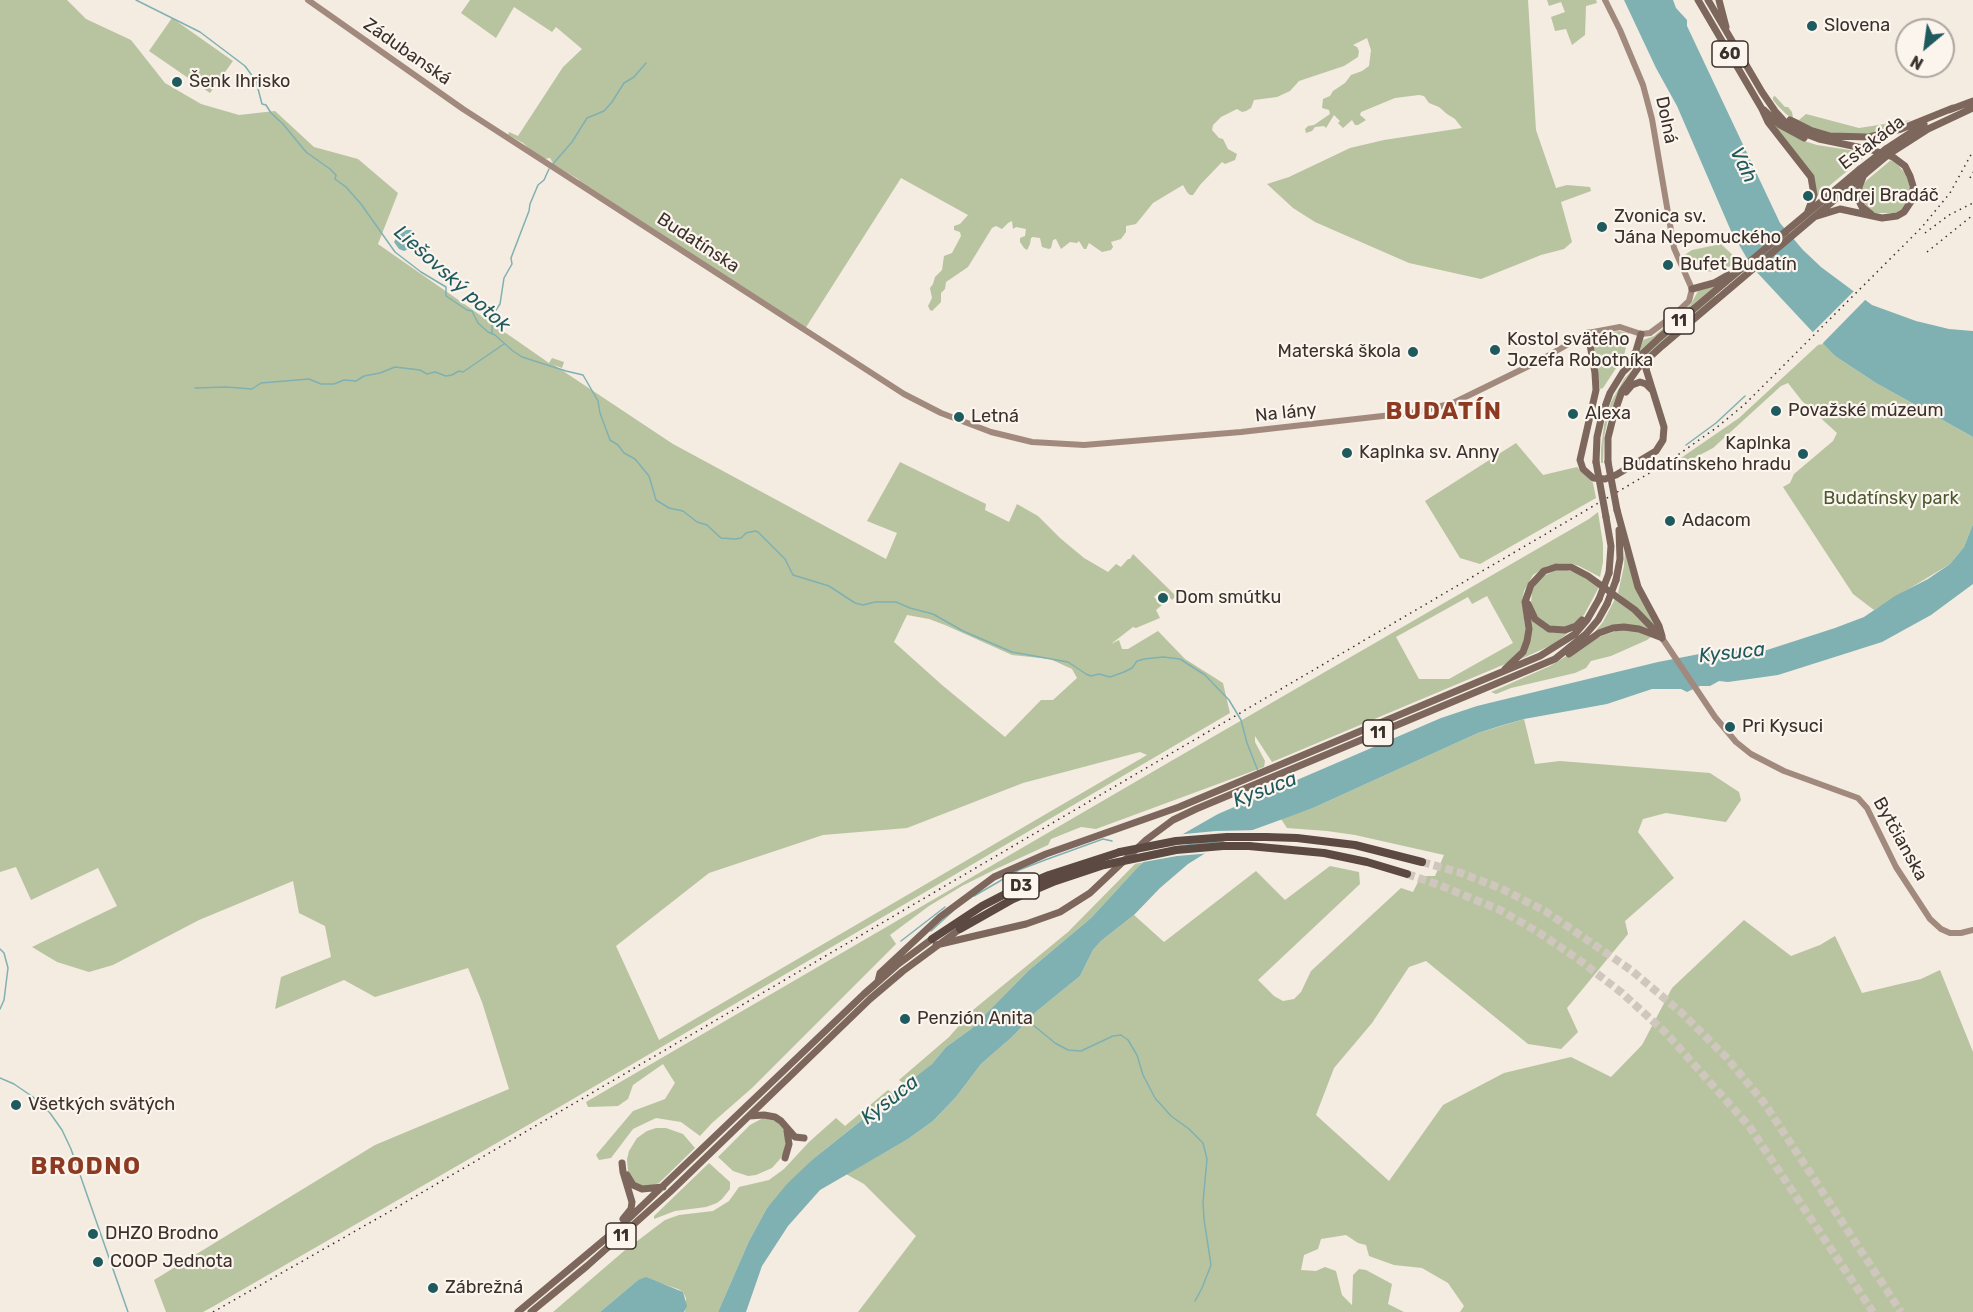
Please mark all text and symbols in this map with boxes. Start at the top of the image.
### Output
street label: Zádubanská [359,14,455,90]
place label: Slovena [1824,15,1890,37]
north arrow [1895,18,1955,78]
marker: Slovena [1805,19,1819,33]
road number: 60 [1712,41,1748,67]
text: N [1907,51,1927,74]
place label: Šenk Ihrisko [189,71,290,93]
marker: Šenk Ihrisko [170,75,184,89]
street label: Dolná [1650,94,1682,146]
street label: Estakáda [1835,111,1909,175]
water label: Váh [1724,143,1762,187]
place label: Ondrej Bradáč [1820,185,1939,207]
marker: Ondrej Bradáč [1801,189,1815,203]
place label: Zvonica sv. Jána Nepomuckého [1614,206,1781,248]
street label: Budatínska [653,208,743,278]
water label: Liešovský potok [389,220,515,338]
marker: Zvonica sv. Jána Nepomuckého [1595,220,1609,234]
place label: Bufet Budatín [1680,254,1797,276]
marker: Bufet Budatín [1661,258,1675,272]
road number: 11 [1664,308,1694,334]
place label: Kostol svätého Jozefa Robotníka [1507,329,1653,372]
place label: Materská škola [1278,341,1401,363]
marker: Kostol svätého Jozefa Robotníka [1488,343,1502,357]
marker: Materská škola [1406,345,1420,359]
district label: BUDATÍN [1385,398,1503,426]
street label: Na lány [1254,399,1318,427]
place label: Považské múzeum [1788,400,1943,422]
place label: Alexa [1585,403,1631,425]
marker: Považské múzeum [1769,404,1783,418]
place label: Letná [971,406,1019,428]
marker: Alexa [1566,407,1580,421]
marker: Letná [952,410,966,424]
place label: Kaplnka Budatínskeho hradu [1622,433,1791,476]
place label: Kaplnka sv. Anny [1359,442,1499,464]
marker: Kaplnka sv. Anny [1340,446,1354,460]
marker: Kaplnka Budatínskeho hradu [1796,447,1810,461]
park label: Budatínsky park [1823,488,1959,510]
place label: Adacom [1682,510,1751,532]
marker: Adacom [1663,514,1677,528]
place label: Dom smútku [1175,587,1281,609]
marker: Dom smútku [1156,591,1170,605]
water label: Kysuca [1698,638,1766,668]
place label: Pri Kysuci [1742,716,1823,738]
road number: 11 [1363,720,1393,746]
marker: Pri Kysuci [1723,720,1737,734]
water label: Kysuca [1230,767,1300,813]
street label: Bytčianska [1868,793,1932,885]
road number: D3 [1003,873,1039,899]
place label: Penzión Anita [917,1008,1033,1030]
marker: Penzión Anita [898,1012,912,1026]
water label: Kysuca [856,1070,924,1130]
place label: Všetkých svätých [28,1094,175,1116]
marker: Všetkých svätých [9,1098,23,1112]
district label: BRODNO [30,1153,142,1181]
place label: DHZO Brodno [105,1223,219,1245]
road number: 11 [606,1223,636,1249]
marker: DHZO Brodno [86,1227,100,1241]
place label: COOP Jednota [110,1251,233,1273]
marker: COOP Jednota [91,1255,105,1269]
place label: Zábrežná [445,1277,523,1299]
marker: Zábrežná [426,1281,440,1295]

